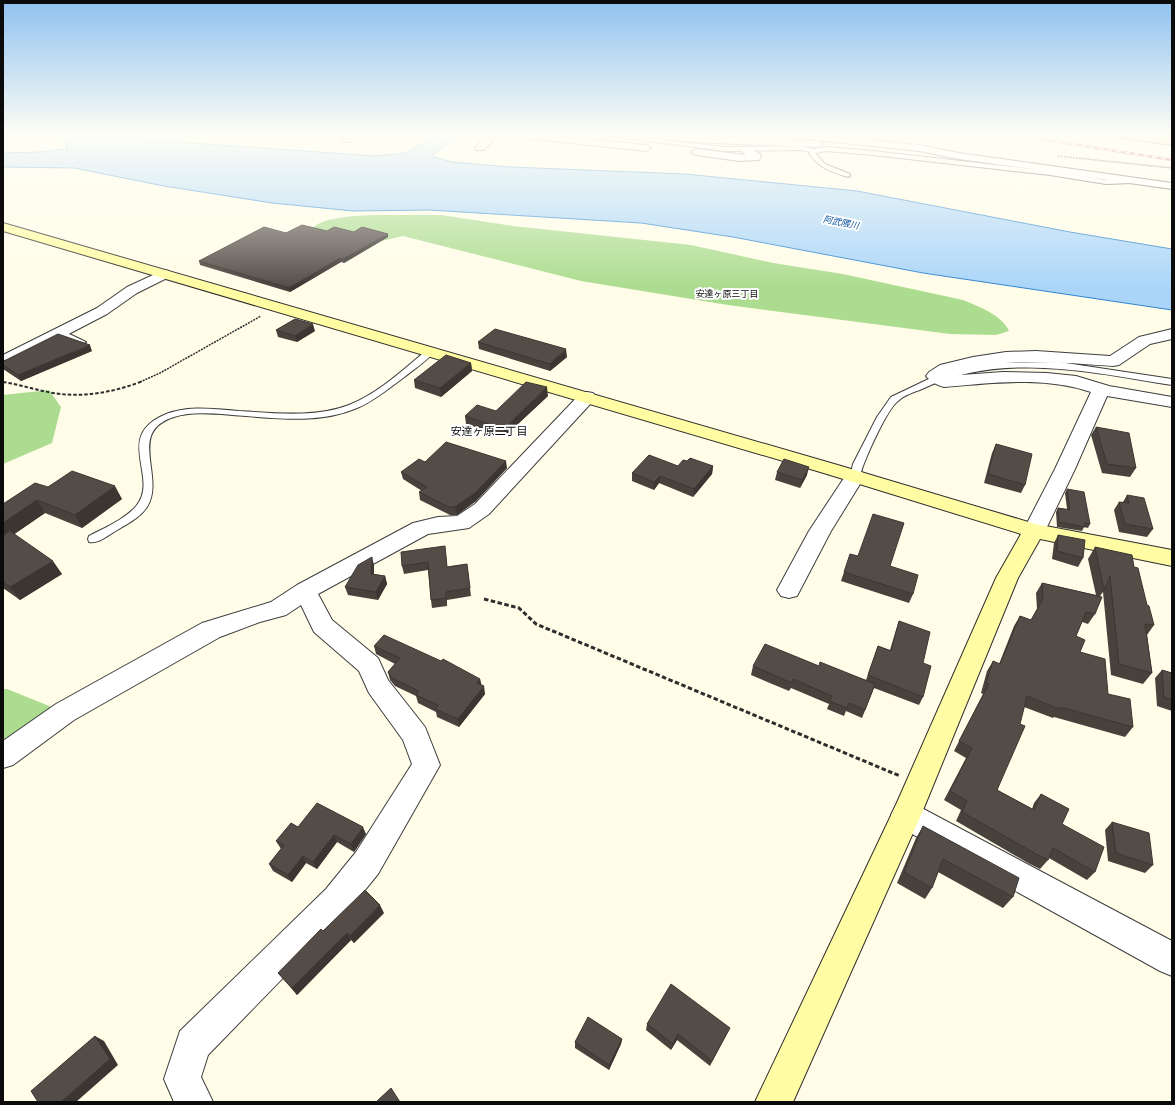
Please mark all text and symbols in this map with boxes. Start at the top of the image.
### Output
water label: 阿武隈川 [822,212,861,232]
district label: 安達ヶ原三丁目 [695,287,759,300]
district label: 安達ヶ原二丁目 [451,423,528,438]

